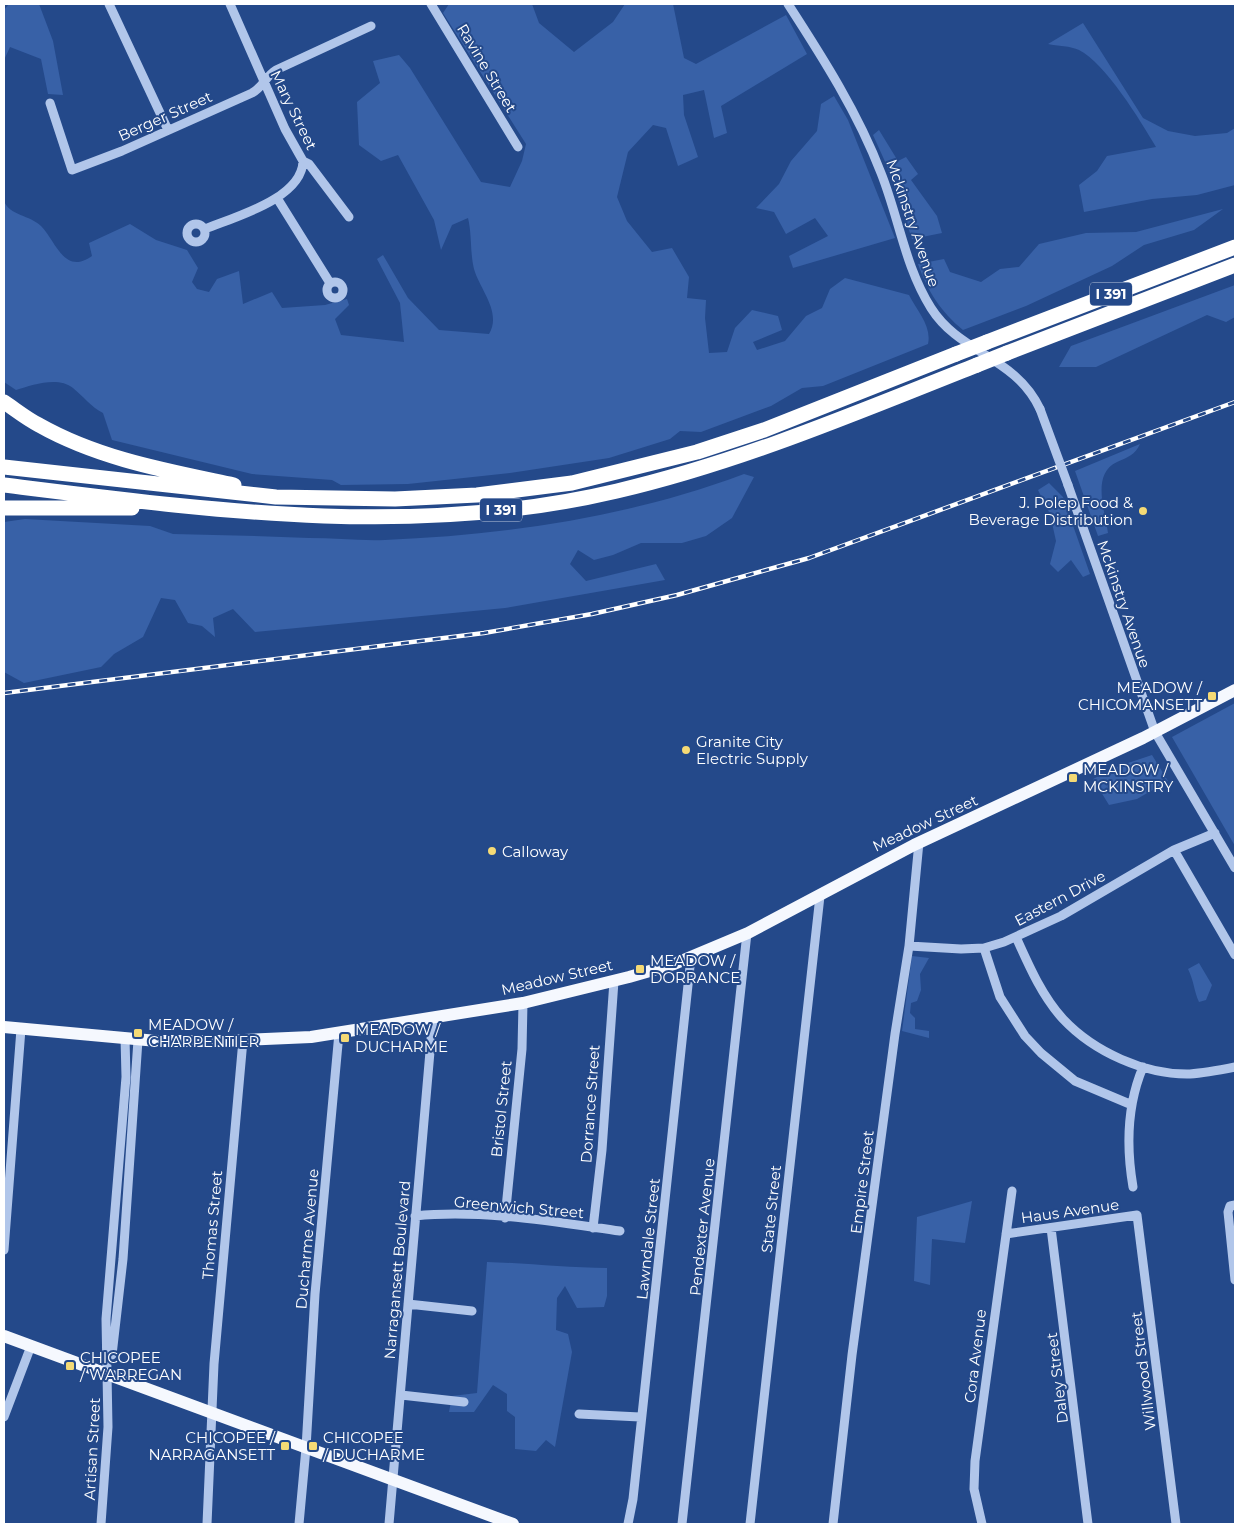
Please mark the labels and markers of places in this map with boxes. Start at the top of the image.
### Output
place label: J. Polep Food & Beverage Distribution [969,493,1133,529]
marker: J. Polep Food & Beverage Distribution [1137,505,1149,517]
place label: MEADOW / CHICOMANSETT [1078,678,1203,714]
marker: MEADOW / CHICOMANSETT [1206,690,1218,702]
place label: Granite City Electric Supply [696,732,809,768]
marker: Granite City Electric Supply [680,744,692,756]
place label: MEADOW / MCKINSTRY [1083,760,1174,796]
marker: MEADOW / MCKINSTRY [1067,772,1079,784]
place label: Calloway [502,842,569,861]
marker: Calloway [486,845,498,857]
place label: MEADOW / DORRANCE [650,951,740,987]
marker: MEADOW / DORRANCE [634,963,646,975]
place label: MEADOW / CHARPENTIER [148,1015,259,1051]
place label: MEADOW / DUCHARME [355,1020,448,1056]
marker: MEADOW / CHARPENTIER [132,1027,144,1039]
marker: MEADOW / DUCHARME [339,1032,351,1044]
place label: CHICOPEE / WARREGAN [79,1348,182,1384]
marker: CHICOPEE / WARREGAN [64,1360,76,1372]
place label: CHICOPEE / NARRAGANSETT [149,1428,276,1464]
place label: CHICOPEE / DUCHARME [322,1428,425,1464]
marker: CHICOPEE / NARRAGANSETT [279,1440,291,1452]
marker: CHICOPEE / DUCHARME [307,1440,319,1452]

